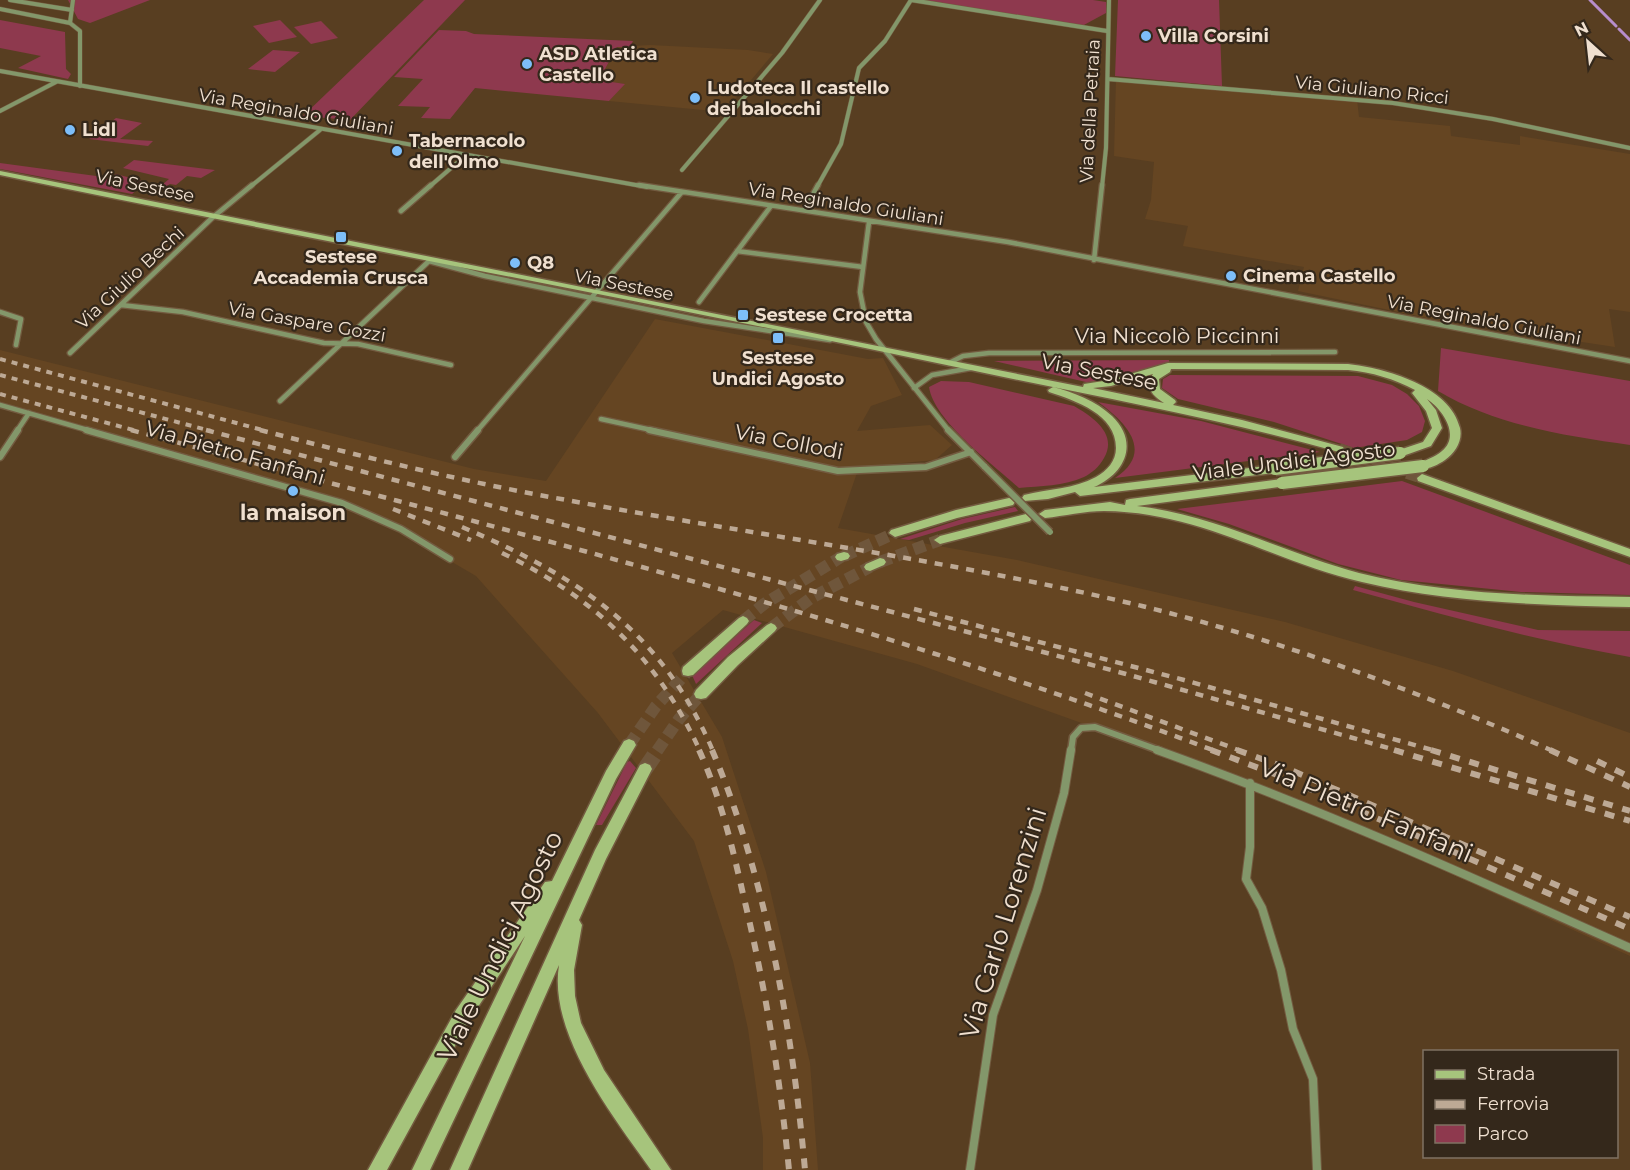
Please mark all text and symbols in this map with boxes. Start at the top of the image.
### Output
north arrow [1558,12,1618,72]
text: N [1571,18,1591,40]
place label: Villa Corsini [1157,25,1269,47]
marker: Villa Corsini [1139,29,1153,43]
street label: Via della Petraia [1075,39,1105,183]
place label: ASD Atletica Castello [538,43,658,86]
marker: ASD Atletica Castello [520,57,534,71]
street label: Via Giuliano Ricci [1294,71,1450,109]
place label: Ludoteca Il castello dei balocchi [707,77,890,120]
street label: Via Reginaldo Giuliani [197,84,395,140]
marker: Ludoteca Il castello dei balocchi [688,91,702,105]
place label: Lidl [82,119,116,141]
marker: Lidl [63,123,77,137]
place label: Tabernacolo dell'Olmo [409,130,526,173]
marker: Tabernacolo dell'Olmo [390,144,404,158]
street label: Via Sestese [93,165,197,207]
street label: Via Reginaldo Giuliani [747,178,945,230]
street label: Via Giulio Bechi [71,222,189,334]
marker: Sestese Accademia Crusca [334,230,348,244]
place label: Sestese Accademia Crusca [253,246,428,289]
place label: Q8 [527,252,554,274]
marker: Q8 [508,256,522,270]
street label: Via Sestese [572,265,676,305]
place label: Cinema Castello [1243,265,1396,287]
marker: Cinema Castello [1224,269,1238,283]
street label: Via Reginaldo Giuliani [1385,290,1583,350]
street label: Via Gaspare Gozzi [227,297,387,347]
place label: Sestese Crocetta [755,304,913,326]
marker: Sestese Crocetta [736,308,750,322]
street label: Via Niccolò Piccinni [1074,323,1280,348]
marker: Sestese Undici Agosto [771,331,785,345]
place label: Sestese Undici Agosto [712,347,845,390]
street label: Via Sestese [1039,348,1159,395]
street label: Via Pietro Fanfani [143,415,328,490]
street label: Via Collodi [733,419,845,464]
street label: Viale Undici Agosto [1191,436,1397,485]
marker: la maison [286,484,300,498]
place label: la maison [240,500,346,525]
street label: Via Pietro Fanfani [1254,750,1478,870]
street label: Via Carlo Lorenzini [953,803,1053,1043]
street label: Viale Undici Agosto [430,826,570,1066]
legend [1423,1050,1618,1158]
text: Strada [1477,1063,1535,1085]
text: Ferrovia [1477,1093,1549,1115]
text: Parco [1477,1123,1529,1145]

